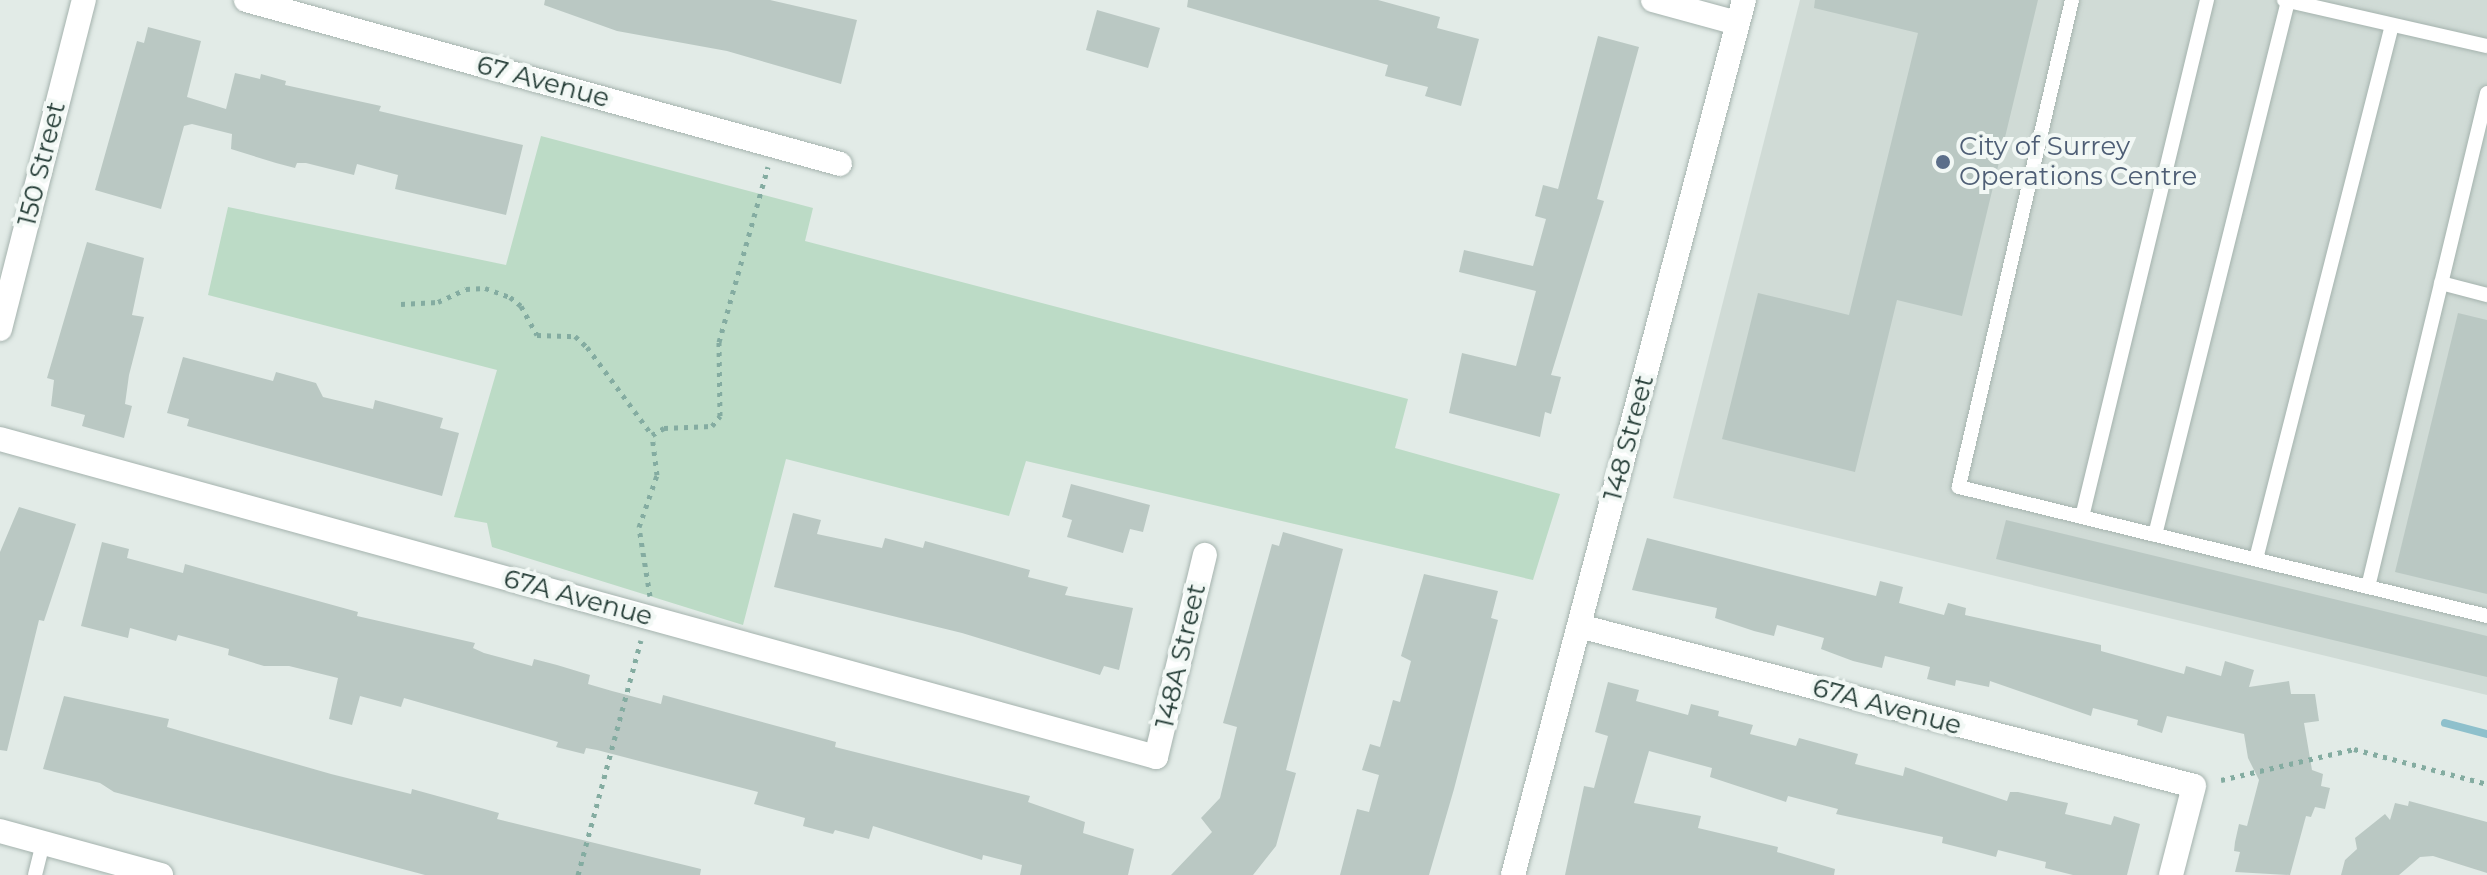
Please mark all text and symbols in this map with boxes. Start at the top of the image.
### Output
street label: 67 Avenue [473,49,613,115]
street label: 150 Street [12,99,72,229]
place label: City of Surrey Operations Centre [1959,131,2197,192]
marker: City of Surrey Operations Centre [1934,153,1952,171]
street label: 148 Street [1597,372,1661,504]
street label: 67A Avenue [500,563,656,633]
street label: 148A Street [1149,581,1213,731]
street label: 67A Avenue [1809,672,1965,742]

